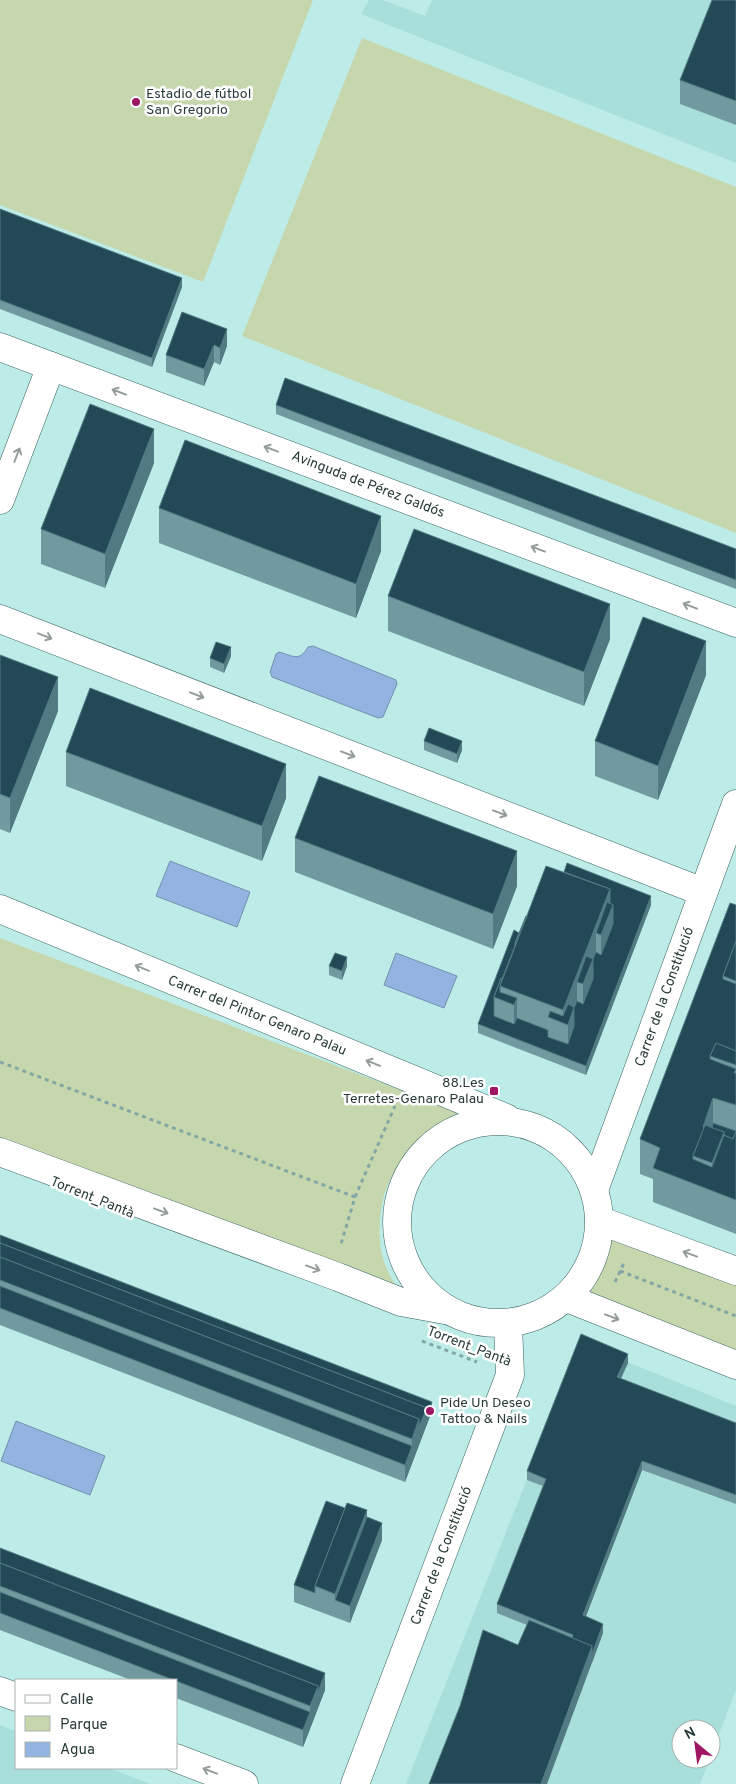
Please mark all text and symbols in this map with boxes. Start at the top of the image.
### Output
place label: Estadio de fútbol San Gregorio [146,86,251,119]
marker: Estadio de fútbol San Gregorio [130,96,142,108]
one-way arrow [112,387,127,396]
one-way arrow [264,444,280,453]
one-way arrow [13,448,22,463]
street label: Avinguda de Pérez Galdós [289,448,447,522]
one-way arrow [531,544,546,553]
one-way arrow [683,601,699,610]
one-way arrow [37,632,53,641]
one-way arrow [189,691,204,700]
one-way arrow [340,750,355,759]
one-way arrow [492,809,507,818]
street label: Carrer de la Constitució [632,925,698,1069]
one-way arrow [134,963,150,972]
street label: Carrer del Pintor Genaro Palau [165,972,349,1060]
one-way arrow [365,1058,380,1067]
place label: 88.Les Terretes-Genaro Palau [343,1075,484,1108]
marker: 88.Les Terretes-Genaro Palau [488,1085,500,1097]
street label: Torrent_Pantà [48,1173,136,1223]
one-way arrow [152,1207,168,1216]
one-way arrow [683,1249,699,1258]
one-way arrow [305,1264,320,1273]
one-way arrow [604,1312,619,1322]
street label: Torrent_Pantà [424,1323,514,1371]
place label: Pide Un Deseo Tattoo & Nails [440,1395,531,1428]
marker: Pide Un Deseo Tattoo & Nails [424,1405,436,1417]
street label: Carrer de la Constitució [408,1484,476,1628]
legend [15,1679,178,1769]
text: Calle [60,1691,94,1710]
text: Parque [60,1716,108,1735]
north arrow [671,1719,721,1769]
text: N [682,1724,699,1744]
text: Agua [60,1741,95,1760]
one-way arrow [203,1766,218,1775]

